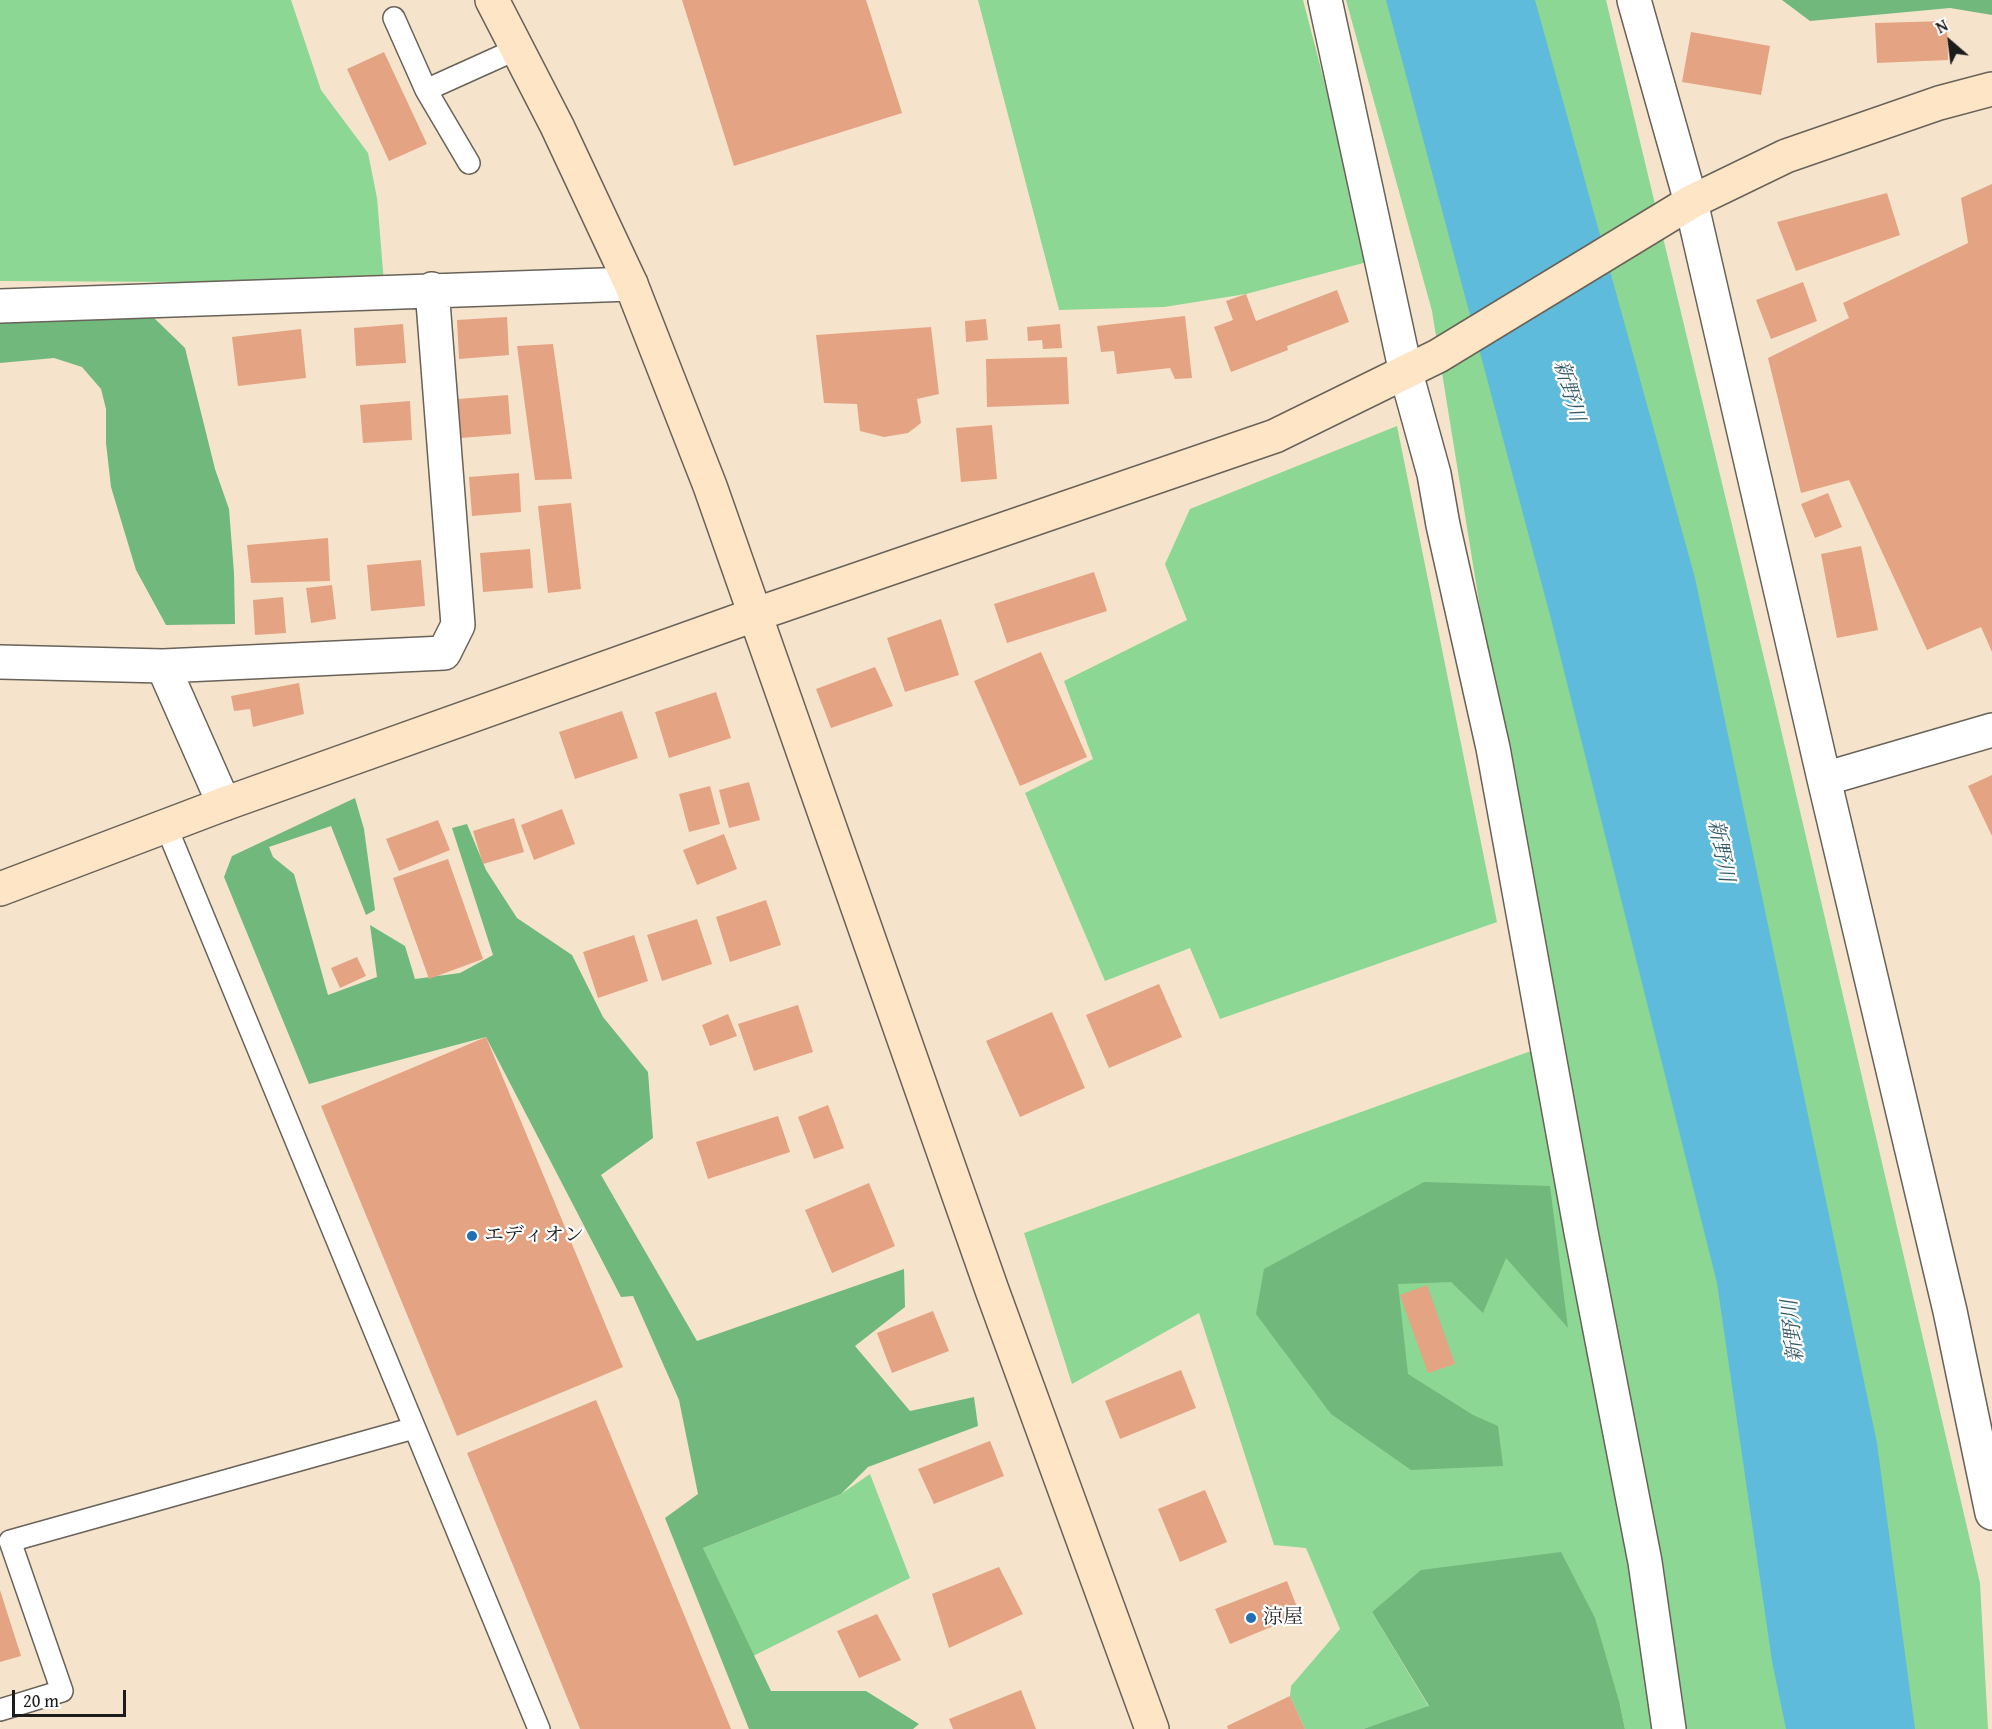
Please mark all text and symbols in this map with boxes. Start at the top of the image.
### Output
north arrow [1920,12,1980,72]
text: N [1931,13,1952,39]
water label: 新野川 [1547,357,1589,425]
water label: 新野川 [1702,818,1738,884]
place label: エディオン [484,1224,584,1248]
marker: エディオン [465,1229,479,1243]
water label: 新野川 [1778,1298,1810,1364]
place label: 涼屋 [1263,1606,1303,1630]
marker: 涼屋 [1244,1611,1258,1625]
scale bar [15,1678,129,1716]
text: 20 m [23,1687,59,1714]

